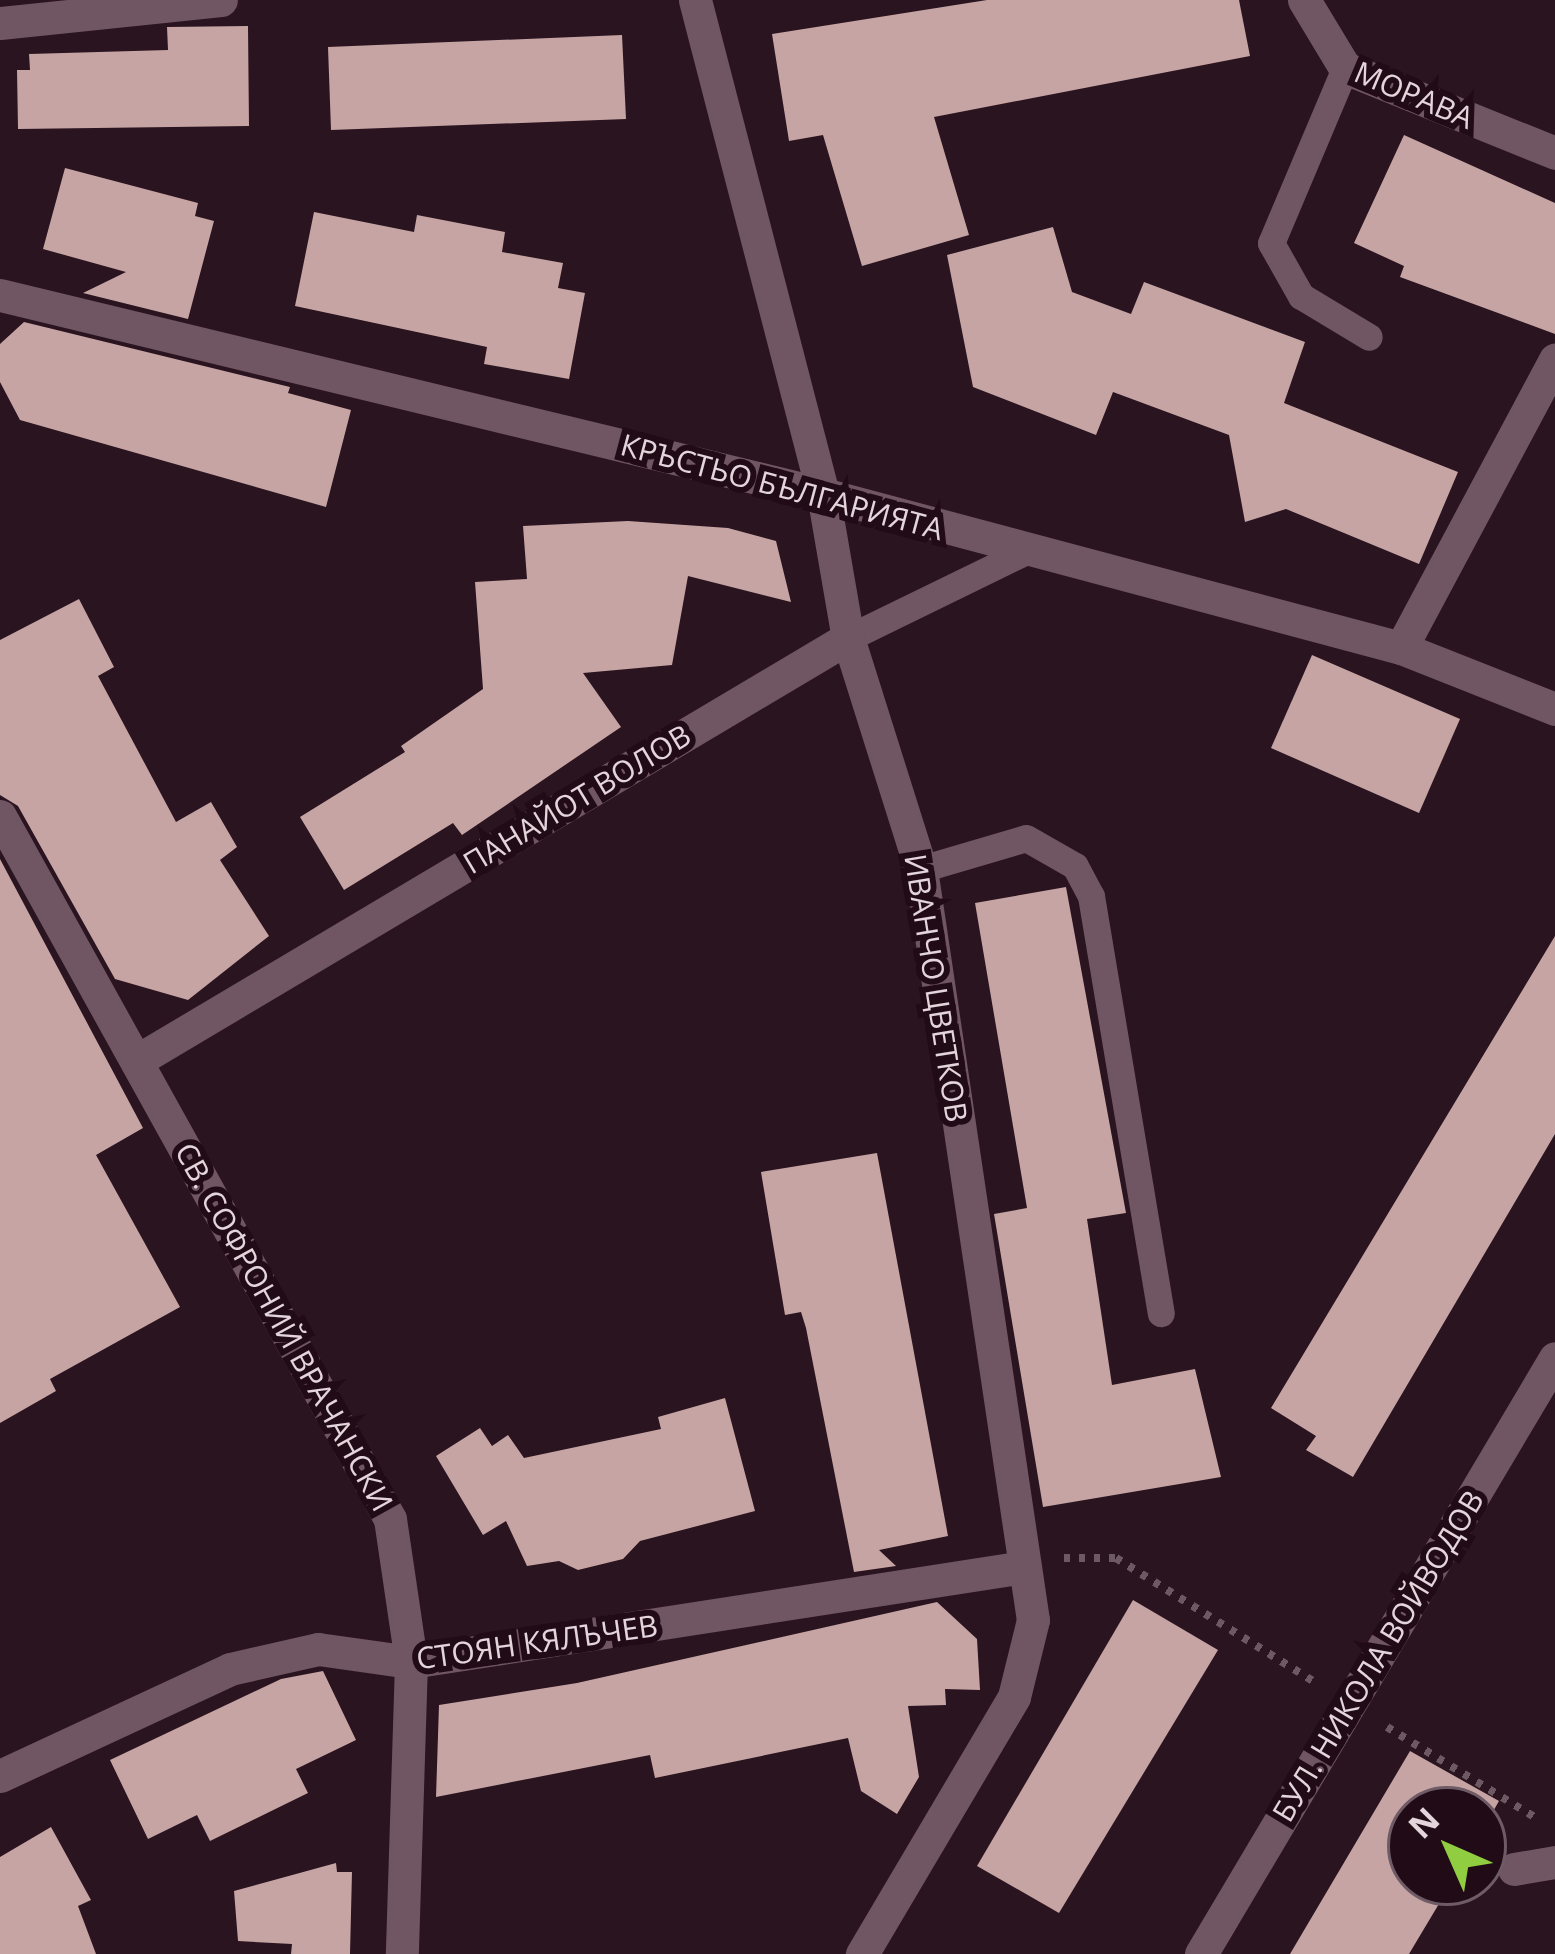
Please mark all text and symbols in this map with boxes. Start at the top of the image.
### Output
street label: МОРАВА [1349,54,1479,136]
street label: КРЪСТЬО БЪЛГАРИЯТА [617,427,947,547]
street label: ПАНАЙОТ ВОЛОВ [457,717,697,881]
street label: ИВАНЧО ЦВЕТКОВ [897,851,975,1125]
street label: СВ. СОФРОНИЙ ВРАЧАНСКИ [168,1137,400,1517]
street label: БУЛ. НИКОЛА ВОЙВОДОВ [1265,1484,1491,1828]
street label: СТОЯН КЯЛЪЧЕВ [414,1607,660,1677]
north arrow [1387,1786,1507,1906]
text: N [1398,1797,1449,1848]

